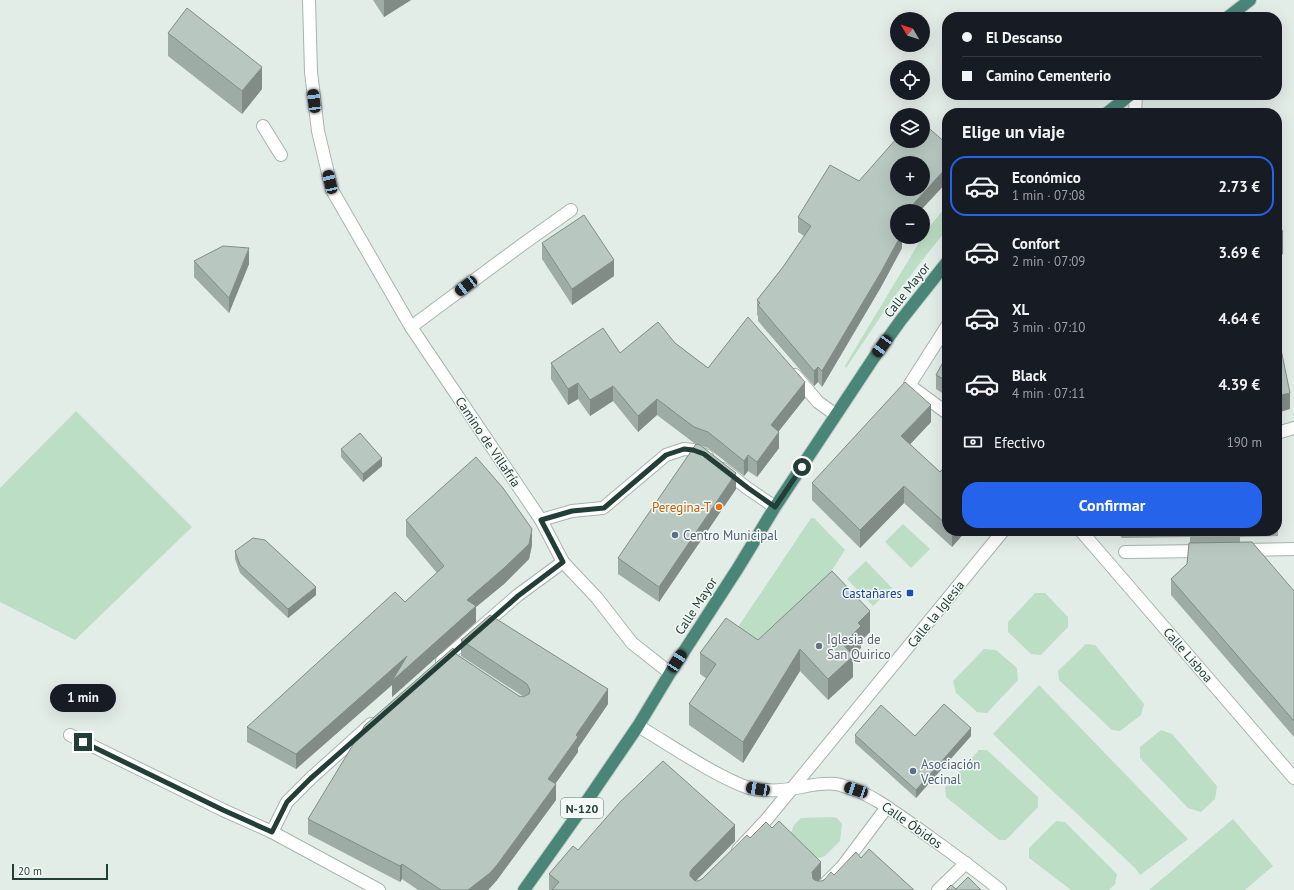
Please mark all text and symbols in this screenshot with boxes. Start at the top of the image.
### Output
north arrow [890,12,930,52]
map controls [890,12,930,244]
text: El Descanso [986,28,1062,47]
button: locate [890,60,930,100]
text: Camino Cementerio [986,66,1111,85]
car [307,88,321,114]
button: layers [890,108,930,148]
text: Elige un viaje [962,120,1065,143]
button: + [890,156,930,196]
icon: car [964,168,1000,204]
text: Económico [1012,168,1081,187]
car [321,169,339,195]
text: 2.73 € [1218,177,1260,196]
text: 1 min · 07:08 [1012,187,1085,204]
button: − [890,204,930,244]
icon: car [964,234,1000,270]
text: Confort [1012,234,1060,253]
text: 3.69 € [1218,243,1260,262]
text: 2 min · 07:09 [1012,253,1085,270]
street label: Calle Mayor [880,259,934,321]
car [453,274,479,298]
icon: car [964,300,1000,336]
text: XL [1012,300,1029,319]
text: 4.64 € [1218,309,1260,328]
text: 3 min · 07:10 [1012,319,1085,336]
car [870,333,894,359]
icon: car [964,366,1000,402]
text: Black [1012,366,1047,385]
text: 4.39 € [1218,375,1260,394]
text: 4 min · 07:11 [1012,385,1085,402]
street label: Camino de Villafría [452,394,524,490]
icon: cash [962,431,984,453]
text: Efectivo [994,433,1045,452]
text: 190 m [1227,434,1262,451]
route start [793,458,811,476]
button: Confirmar [962,482,1262,528]
place label: Peregina-T [652,499,711,516]
marker: Peregina-T [714,502,724,512]
place label: Centro Municipal [683,527,778,544]
marker: Centro Municipal [670,530,680,540]
street label: Calle Mayor [671,573,721,638]
street label: Calle la Iglesia [904,577,968,651]
place label: Castañares [842,585,902,602]
marker: Castañares [905,588,915,598]
street label: Calle Lisboa [1159,624,1217,686]
place label: Iglesia de San Quirico [827,631,891,663]
marker: Iglesia de San Quirico [814,641,824,651]
car [665,648,689,674]
callout: 1 min [50,684,116,712]
text: 1 min [67,689,99,706]
route end [74,733,92,751]
place label: Asociación Vecinal [920,756,980,788]
marker: Asociación Vecinal [908,766,918,776]
car [745,781,771,797]
car [843,781,869,799]
road number: N-120 [561,798,603,818]
street label: Calle Óbidos [878,798,946,852]
scale bar [12,862,108,881]
text: 20 m [18,864,42,878]

